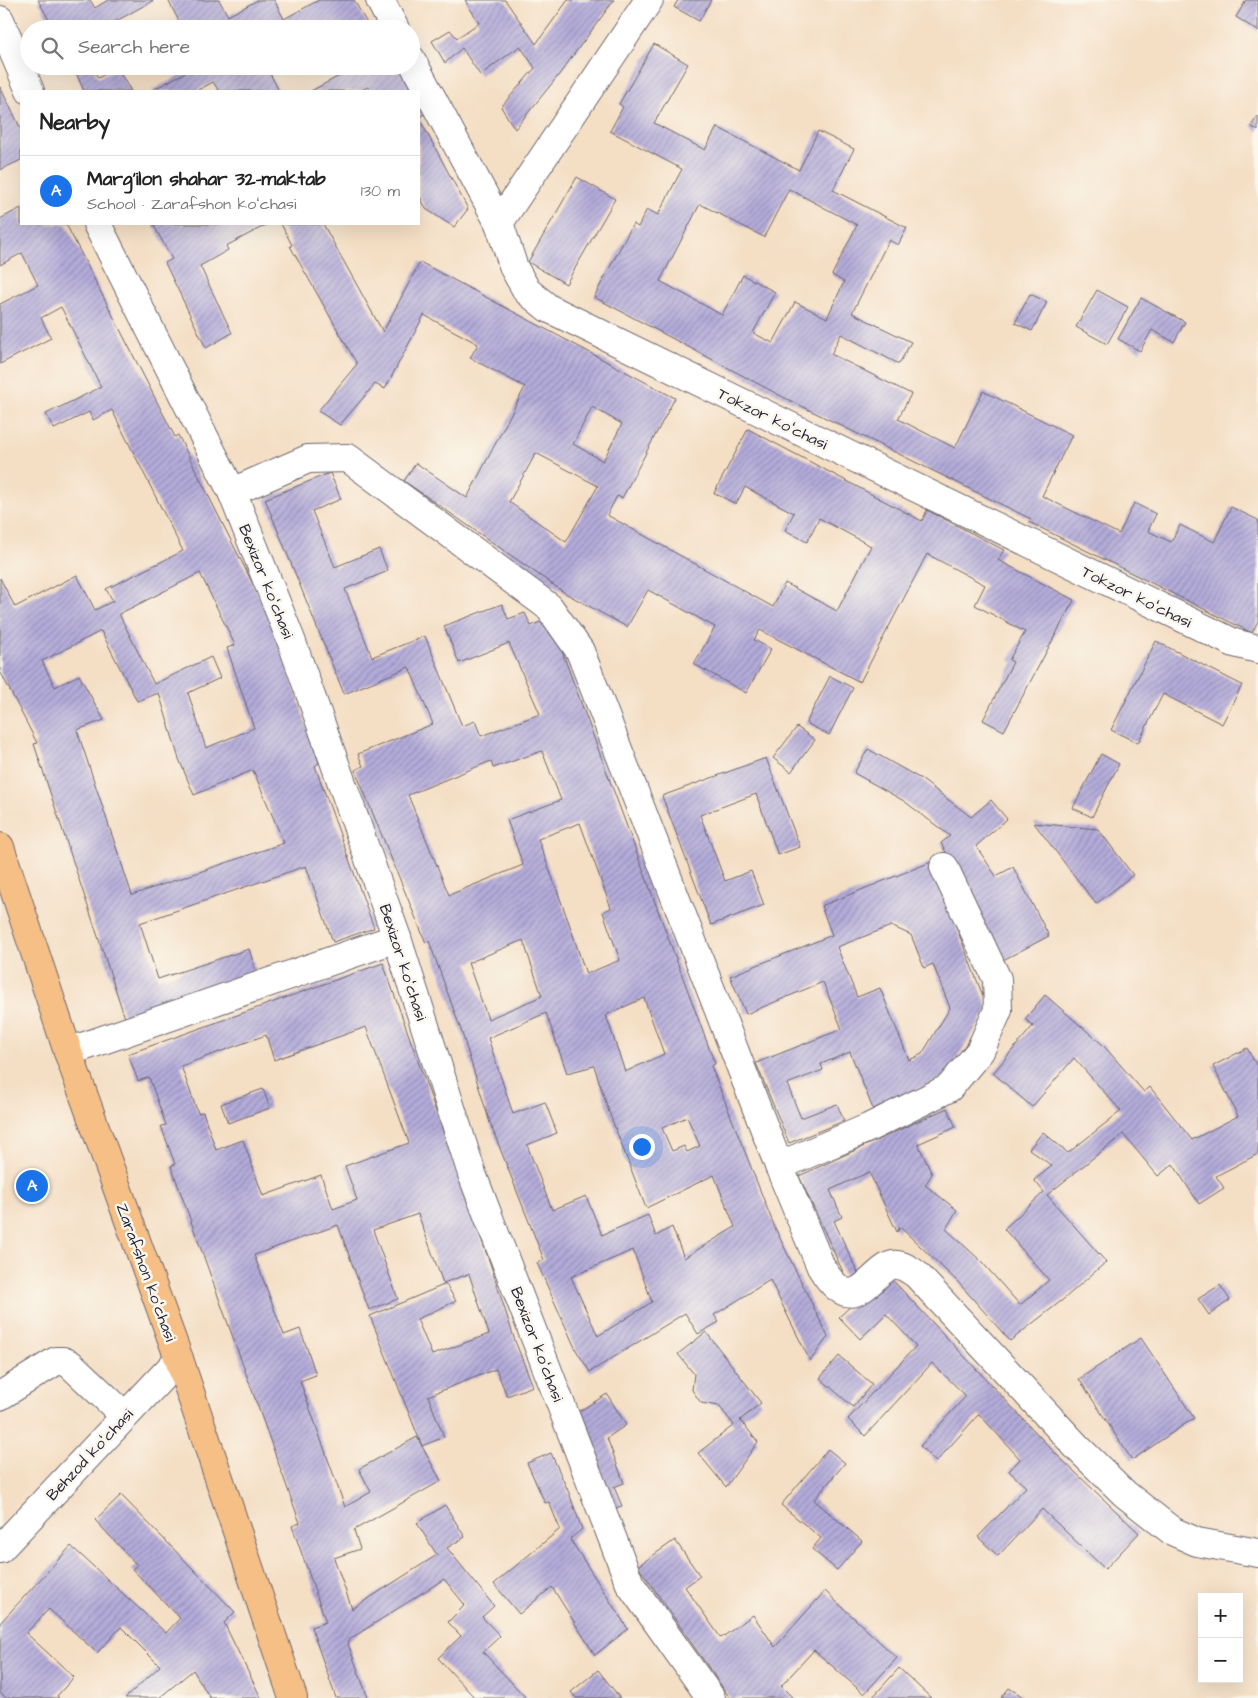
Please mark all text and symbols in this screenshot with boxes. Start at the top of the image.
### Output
search box [20,20,420,75]
icon: search [38,34,66,62]
text: Search here [78,34,190,61]
text: Nearby [40,108,110,137]
text: Marg'ilon shahar 32-maktab [87,166,326,193]
text: A [51,180,61,202]
text: 130 m [361,180,400,202]
text: School · Zarafshon koʻchasi [87,193,296,215]
street label: Tokzor koʻchasi [714,383,832,455]
street label: Bexizor koʻchasi [233,521,299,642]
street label: Tokzor koʻchasi [1078,561,1196,633]
street label: Bexizor koʻchasi [374,901,432,1024]
your location [629,1134,655,1160]
pin: A [16,1167,48,1205]
street label: Zarafshon koʻchasi [111,1200,181,1345]
street label: Bexizor koʻchasi [505,1284,569,1405]
street label: Behzod koʻchasi [41,1403,139,1506]
map controls [1198,1593,1243,1683]
button: + [1198,1593,1243,1638]
button: − [1198,1638,1243,1683]

